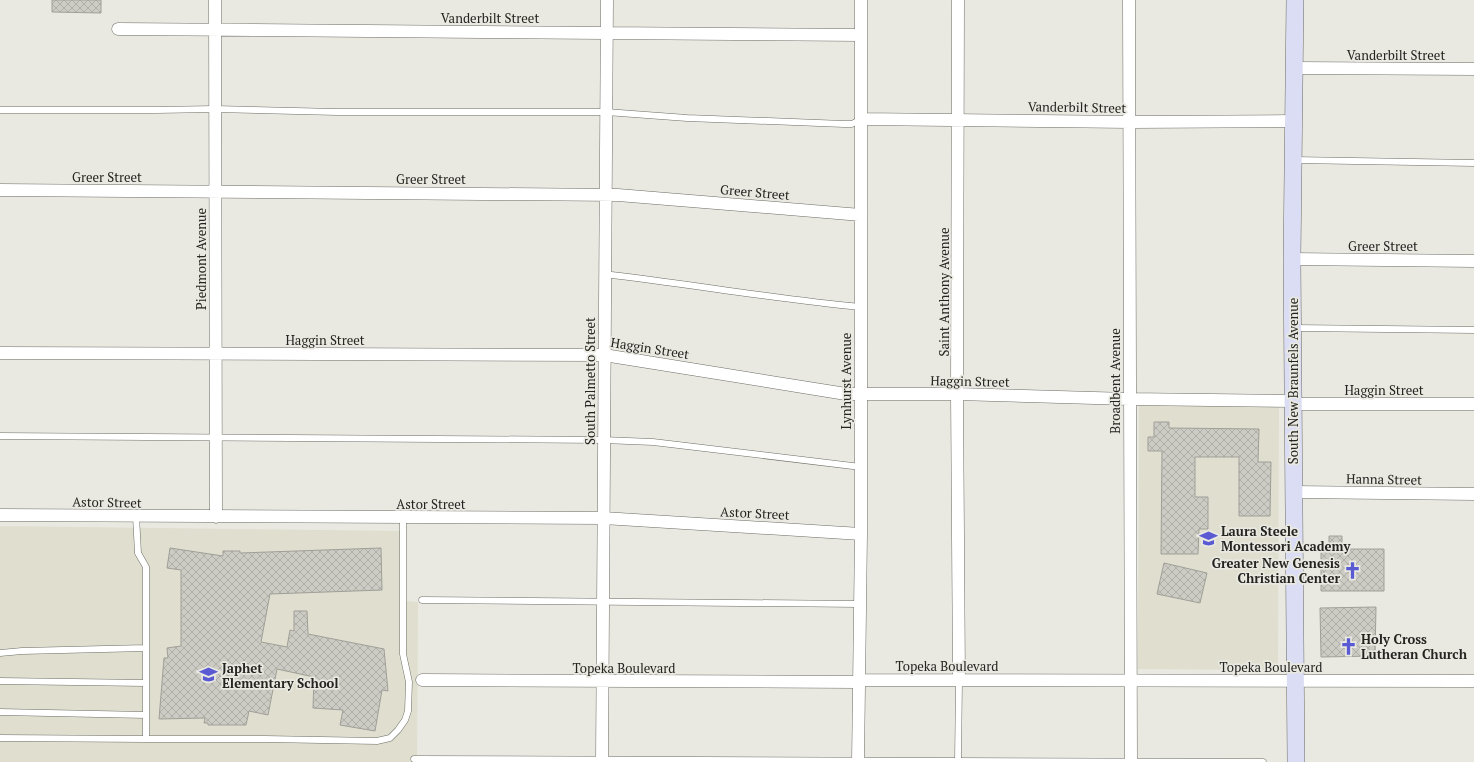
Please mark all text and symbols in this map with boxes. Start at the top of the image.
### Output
street label: Vanderbilt Street [441,9,539,27]
street label: Vanderbilt Street [1347,46,1445,64]
street label: Vanderbilt Street [1028,97,1127,117]
street label: Greer Street [72,168,142,186]
street label: Greer Street [396,170,466,188]
street label: Greer Street [719,180,791,204]
street label: Piedmont Avenue [192,208,210,310]
street label: Saint Anthony Avenue [935,228,953,356]
street label: Greer Street [1348,237,1418,255]
street label: South New Braunfels Avenue [1284,298,1302,464]
street label: South Palmetto Street [581,317,599,445]
street label: Broadbent Avenue [1106,328,1124,434]
street label: Haggin Street [285,331,365,349]
street label: Haggin Street [609,333,691,363]
street label: Lynhurst Avenue [837,333,855,429]
street label: Haggin Street [930,371,1010,391]
street label: Haggin Street [1344,381,1424,399]
street label: Hanna Street [1346,469,1422,489]
street label: Astor Street [72,492,142,512]
street label: Astor Street [396,495,466,513]
street label: Astor Street [720,502,790,524]
place label: Laura Steele Montessori Academy [1221,522,1351,555]
school or university icon: Laura Steele Montessori Academy [1198,528,1218,548]
place label: Greater New Genesis Christian Center [1212,554,1340,587]
church icon: Greater New Genesis Christian Center [1343,560,1363,580]
place label: Holy Cross Lutheran Church [1361,630,1468,663]
church icon: Holy Cross Lutheran Church [1338,636,1358,656]
street label: Topeka Boulevard [896,657,998,675]
street label: Topeka Boulevard [1220,658,1322,676]
place label: Japhet Elementary School [222,659,339,692]
street label: Topeka Boulevard [573,659,675,677]
school or university icon: Japhet Elementary School [199,665,219,685]

